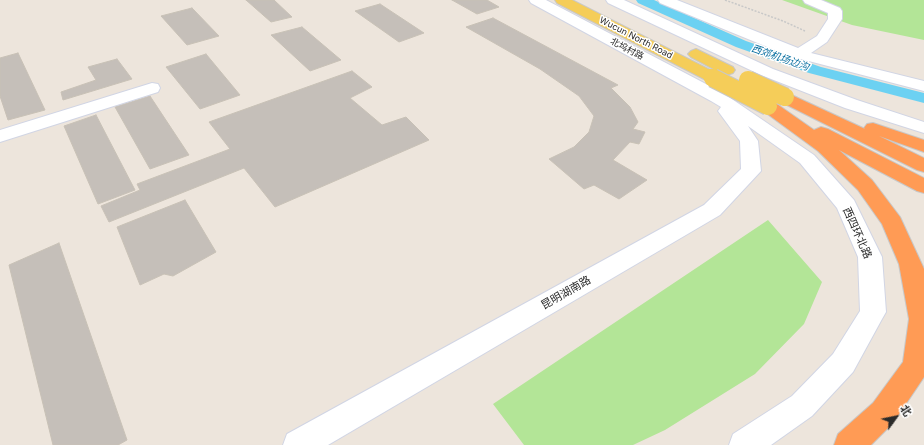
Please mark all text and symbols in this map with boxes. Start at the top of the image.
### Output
street label: Wucun North Road [598,15,674,61]
street label: 北坞村路 [609,36,645,62]
water label: 西郊机场边沟 [750,43,810,73]
street label: 西四环北路 [840,205,874,261]
street label: 昆明湖南路 [539,274,593,312]
north arrow [876,397,916,437]
text: 北 [897,402,915,419]

